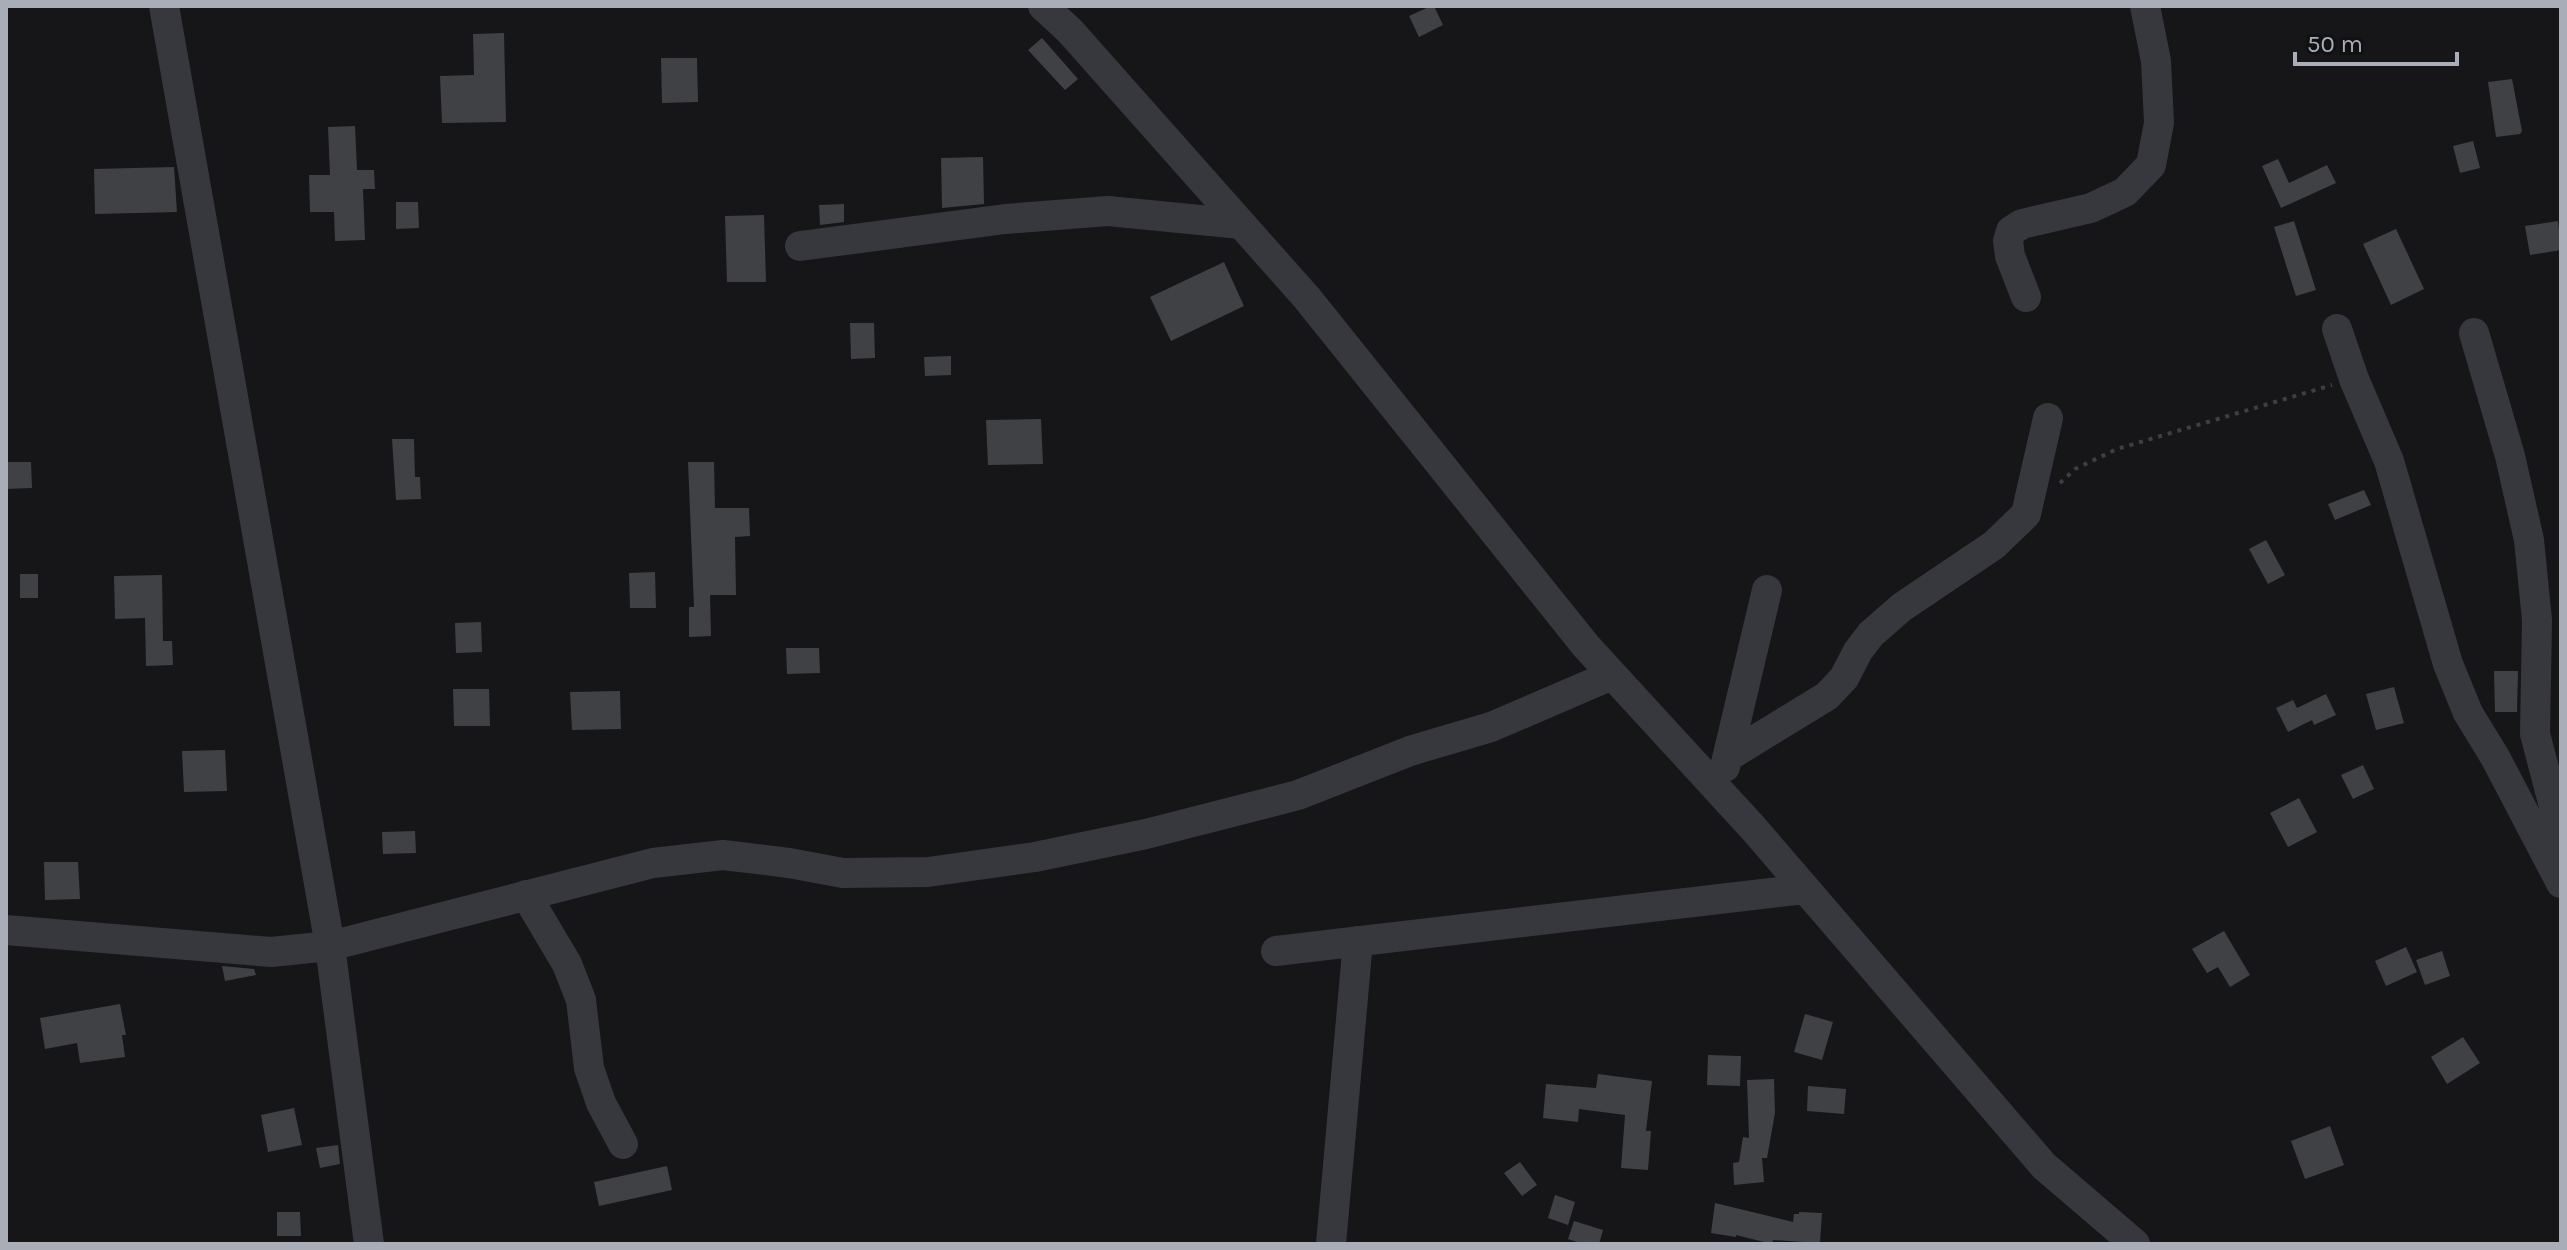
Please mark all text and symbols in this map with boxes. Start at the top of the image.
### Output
scale bar [2295,16,2457,66]
text: 50 m [2307,30,2363,58]

